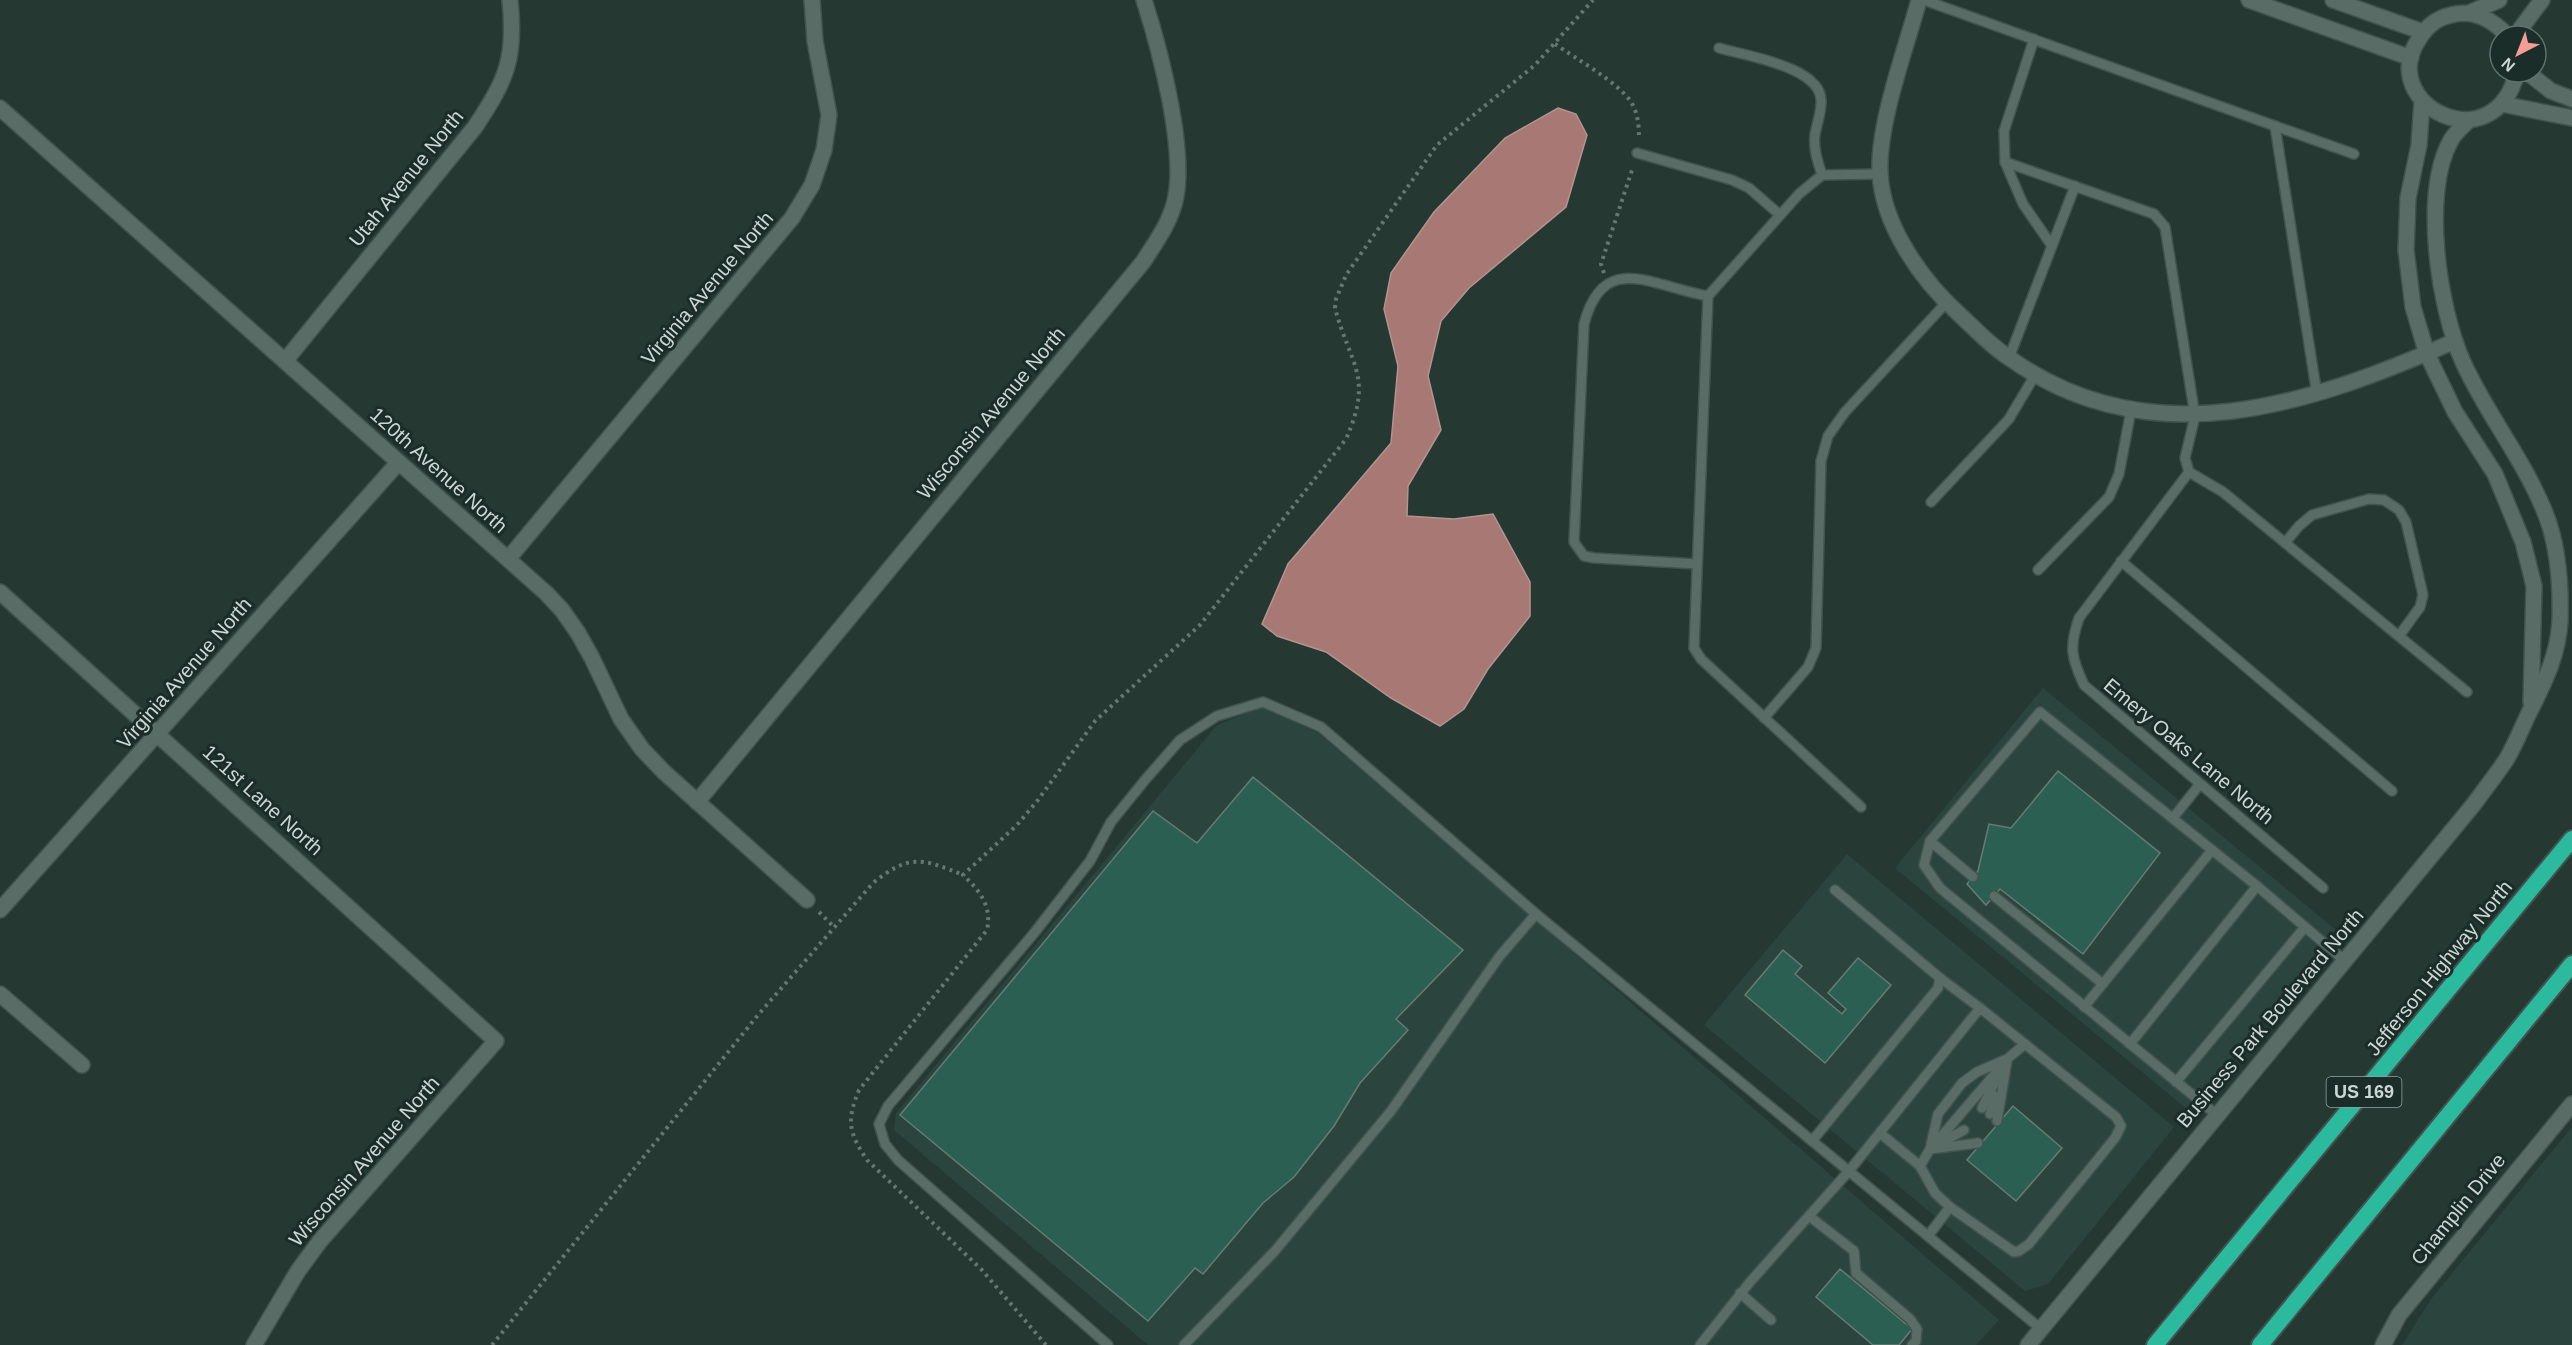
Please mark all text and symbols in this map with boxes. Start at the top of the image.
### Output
north arrow [2488,24,2548,84]
text: N [2498,55,2518,75]
street label: Utah Avenue North [344,106,468,250]
street label: Virginia Avenue North [637,207,777,369]
street label: Wisconsin Avenue North [913,323,1069,503]
street label: 120th Avenue North [366,403,512,537]
street label: Virginia Avenue North [112,593,256,753]
street label: Emery Oaks Lane North [2100,674,2278,828]
street label: 121st Lane North [199,740,327,860]
street label: Jefferson Highway North [2362,876,2516,1060]
street label: Business Park Boulevard North [2172,904,2368,1132]
street label: Wisconsin Avenue North [284,1072,444,1250]
road number: US 169 [2326,1077,2402,1107]
street label: Champlin Drive [2406,1149,2510,1269]

